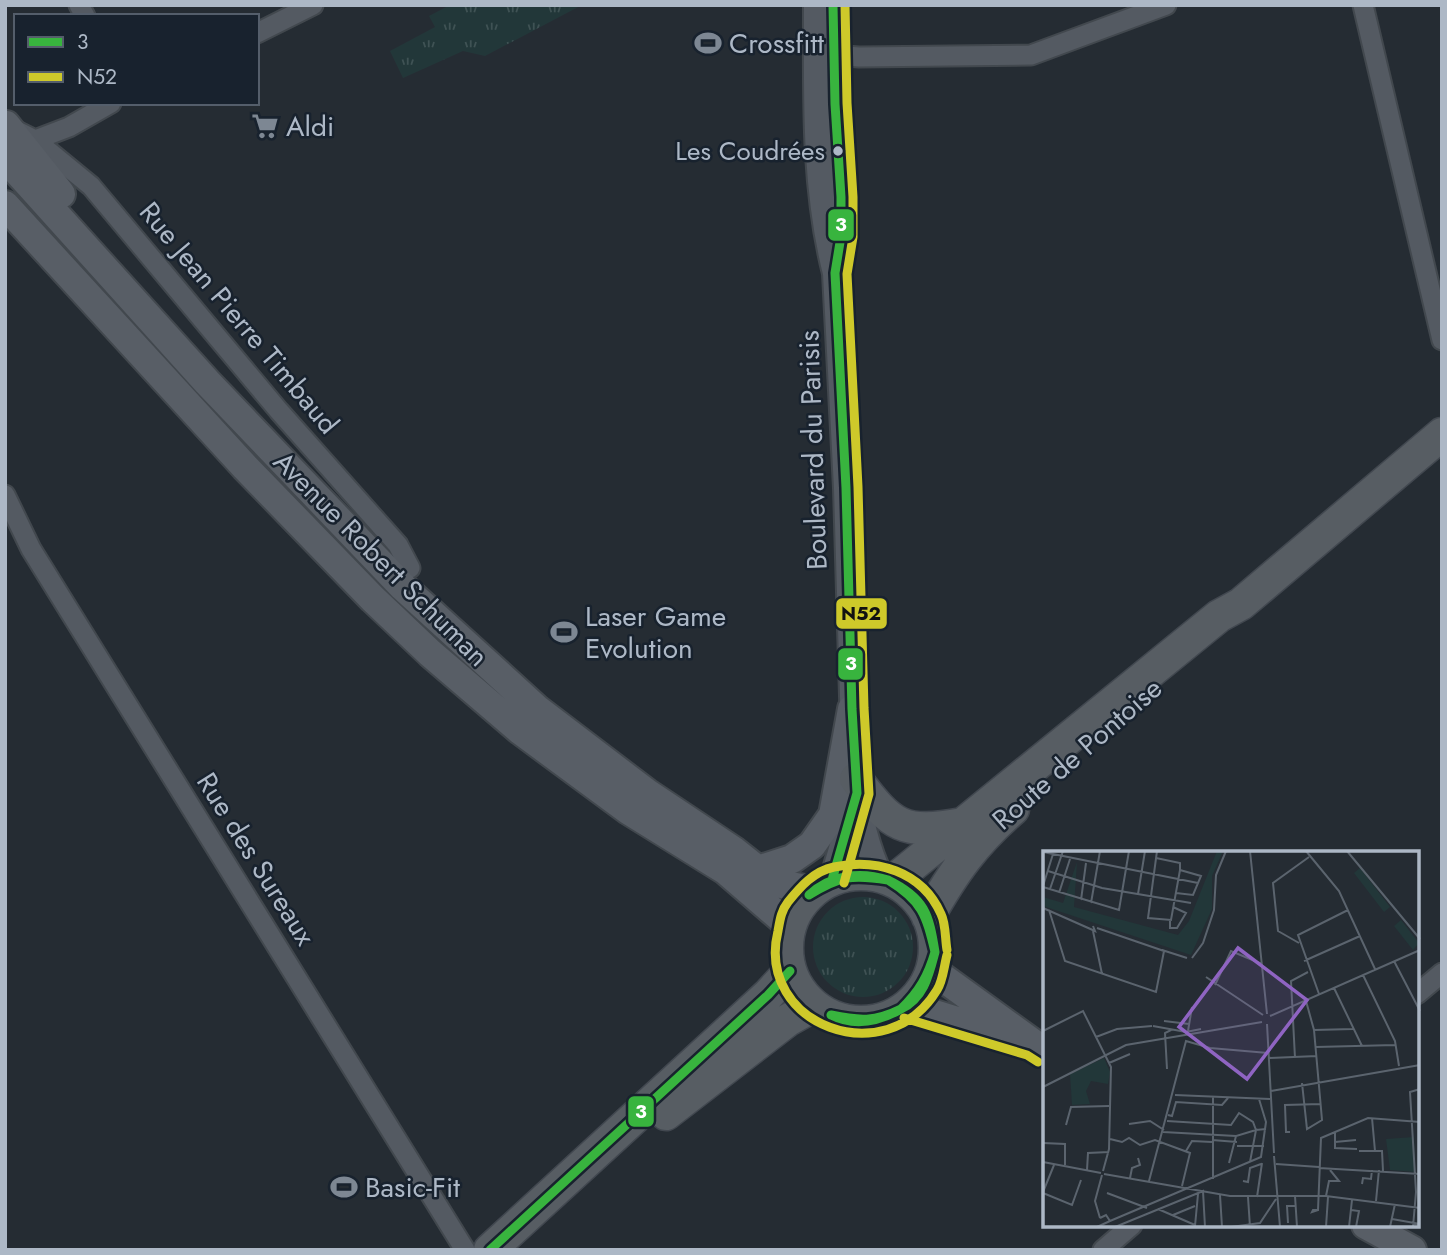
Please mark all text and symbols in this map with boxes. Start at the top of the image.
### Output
legend [14,14,259,105]
place label: Crossfitt [729,23,824,64]
text: 3 [77,27,88,57]
sports icon: Crossfitt [693,28,723,58]
text: N52 [77,62,117,92]
place label: Aldi [286,106,334,147]
supermarket icon: Aldi [250,111,280,141]
place label: Les Coudrées [675,132,825,170]
marker: Les Coudrées [831,144,845,158]
street label: Rue Jean Pierre Timbaud [130,193,348,443]
line badge: 3 [827,208,855,242]
text: 3 [835,211,847,238]
street label: Boulevard du Parisis [788,330,838,570]
street label: Avenue Robert Schuman [264,442,498,676]
place label: Laser Game Evolution [585,596,726,669]
line badge: N52 [835,597,888,630]
text: N52 [841,600,881,627]
sports icon: Laser Game Evolution [549,617,579,647]
line badge: 3 [837,647,864,681]
text: 3 [845,650,857,677]
street label: Route de Pontoise [983,668,1171,840]
street label: Rue des Sureaux [186,765,326,954]
inset map [1043,851,1419,1227]
line badge: 3 [627,1095,655,1128]
text: 3 [635,1098,647,1125]
place label: Basic-Fit [365,1167,460,1208]
sports icon: Basic-Fit [329,1172,359,1202]

